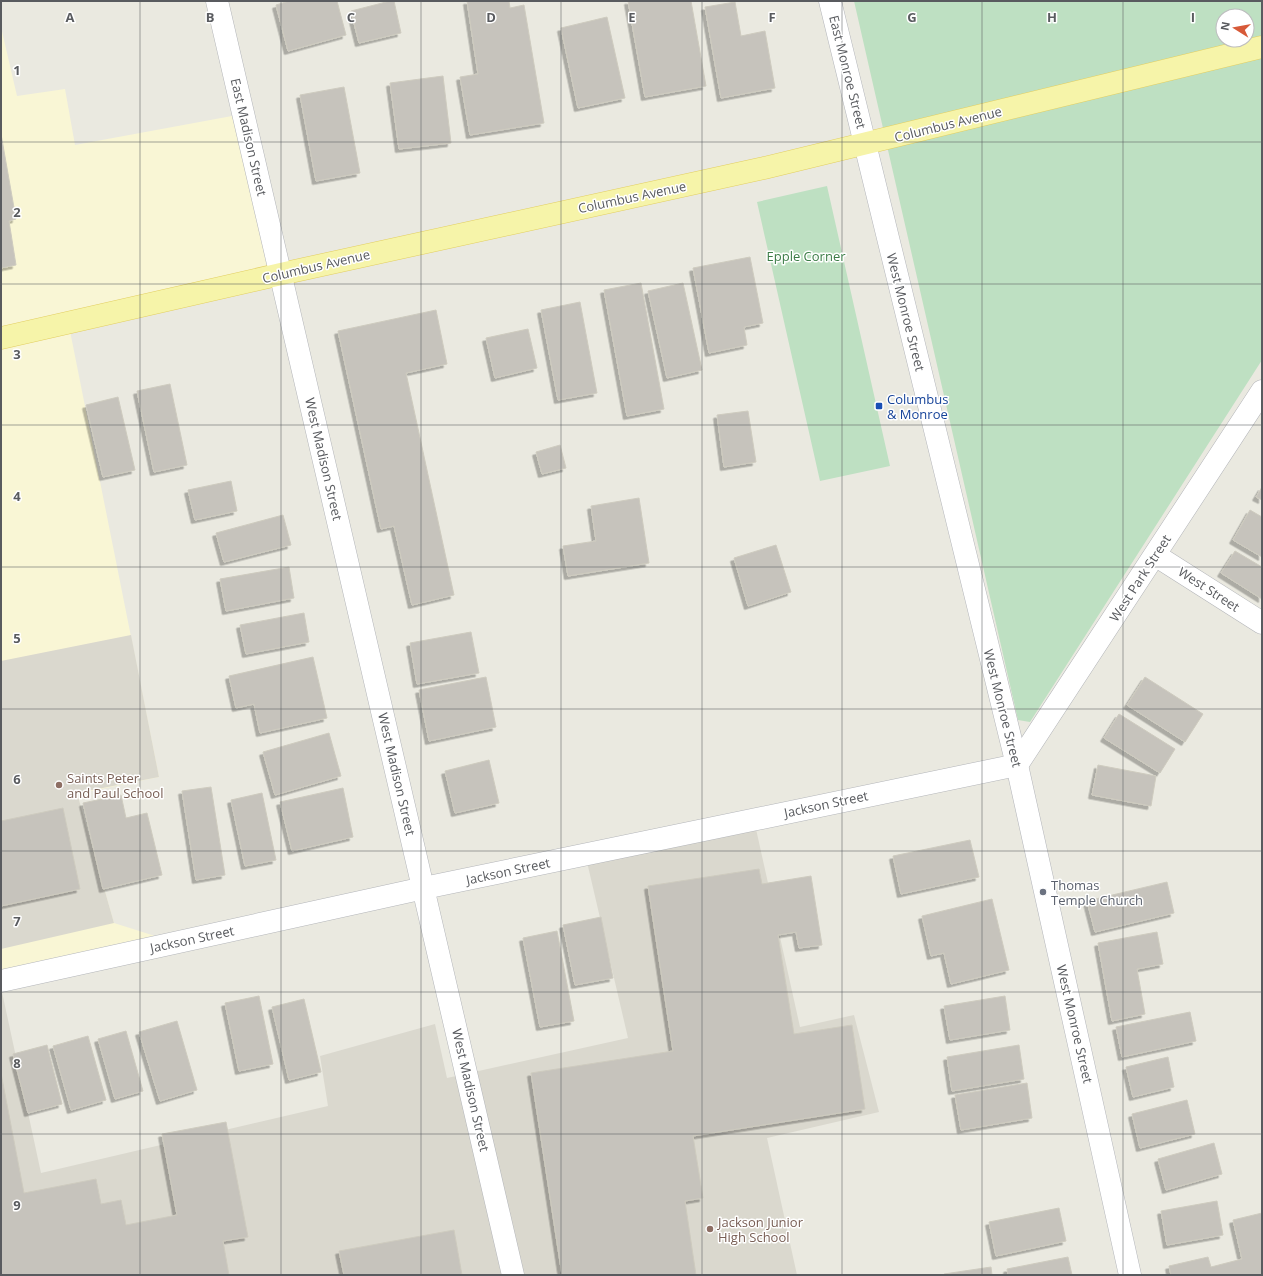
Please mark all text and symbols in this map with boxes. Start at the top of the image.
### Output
text: A [66,8,75,26]
text: B [206,8,215,26]
text: C [347,8,355,26]
text: D [486,8,496,26]
text: E [628,8,636,26]
text: F [768,8,776,26]
text: G [907,8,917,26]
text: H [1047,8,1057,26]
text: I [1191,8,1195,26]
north arrow [1215,8,1255,48]
street label: East Monroe Street [825,13,871,131]
text: N [1216,20,1233,32]
text: 1 [13,61,21,79]
street label: East Madison Street [227,76,271,198]
street label: Columbus Avenue [892,102,1004,146]
street label: Columbus Avenue [576,177,688,217]
text: 2 [13,203,21,221]
street label: Columbus Avenue [260,245,372,287]
park label: Epple Corner [767,247,846,265]
street label: West Monroe Street [883,251,929,373]
text: 3 [13,345,21,363]
place label: Columbus & Monroe [887,390,948,423]
street label: West Madison Street [301,396,347,522]
marker: Columbus & Monroe [874,401,884,411]
text: 4 [13,487,21,505]
street label: West Park Street [1105,531,1175,625]
street label: West Street [1175,562,1243,616]
text: 5 [13,629,21,647]
street label: West Monroe Street [980,647,1026,769]
street label: West Madison Street [374,711,420,837]
place label: Saints Peter and Paul School [67,769,163,802]
text: 6 [13,770,21,788]
marker: Saints Peter and Paul School [54,780,64,790]
street label: Jackson Street [780,786,870,822]
street label: Jackson Street [462,853,552,889]
place label: Thomas Temple Church [1051,876,1143,909]
marker: Thomas Temple Church [1038,887,1048,897]
text: 7 [13,912,21,930]
street label: Jackson Street [146,921,236,957]
street label: West Monroe Street [1053,963,1097,1085]
street label: West Madison Street [448,1027,494,1153]
text: 8 [13,1054,21,1072]
text: 9 [13,1196,21,1214]
place label: Jackson Junior High School [716,1213,804,1246]
marker: Jackson Junior High School [705,1224,715,1234]

